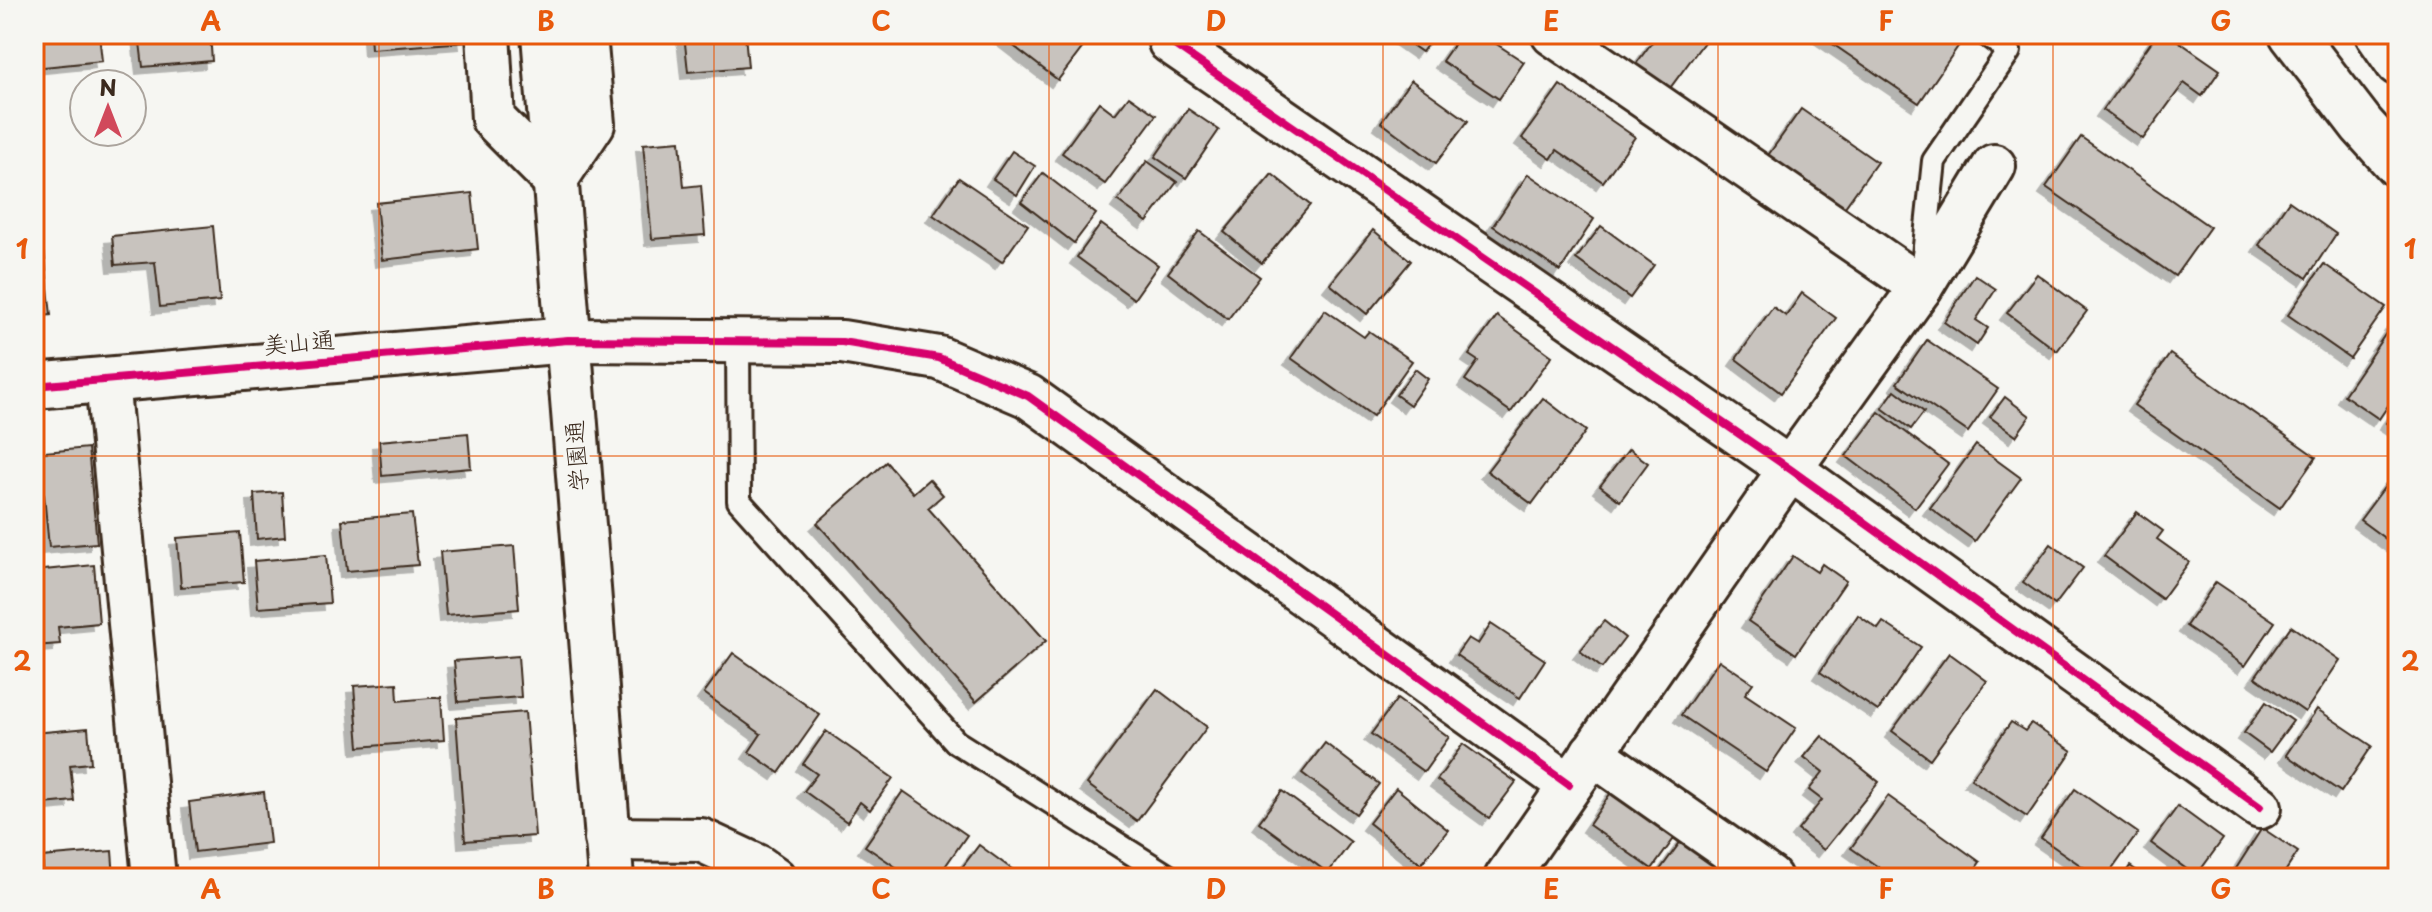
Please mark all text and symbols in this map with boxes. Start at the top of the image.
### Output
text: A [201,1,221,40]
text: B [537,1,555,40]
text: C [871,1,891,40]
text: D [1206,1,1226,40]
text: E [1543,1,1559,40]
text: F [1878,1,1894,40]
text: G [2210,1,2232,40]
north arrow [68,68,148,148]
text: N [99,70,117,103]
text: 1 [16,229,28,268]
text: 1 [2404,229,2416,268]
street label: 美山通 [261,320,336,362]
street label: 学園通 [555,419,595,493]
text: 2 [13,641,31,680]
text: 2 [2401,641,2419,680]
text: A [201,869,221,908]
text: B [537,869,555,908]
text: C [871,869,891,908]
text: D [1206,869,1226,908]
text: E [1543,869,1559,908]
text: F [1878,869,1894,908]
text: G [2210,869,2232,908]

